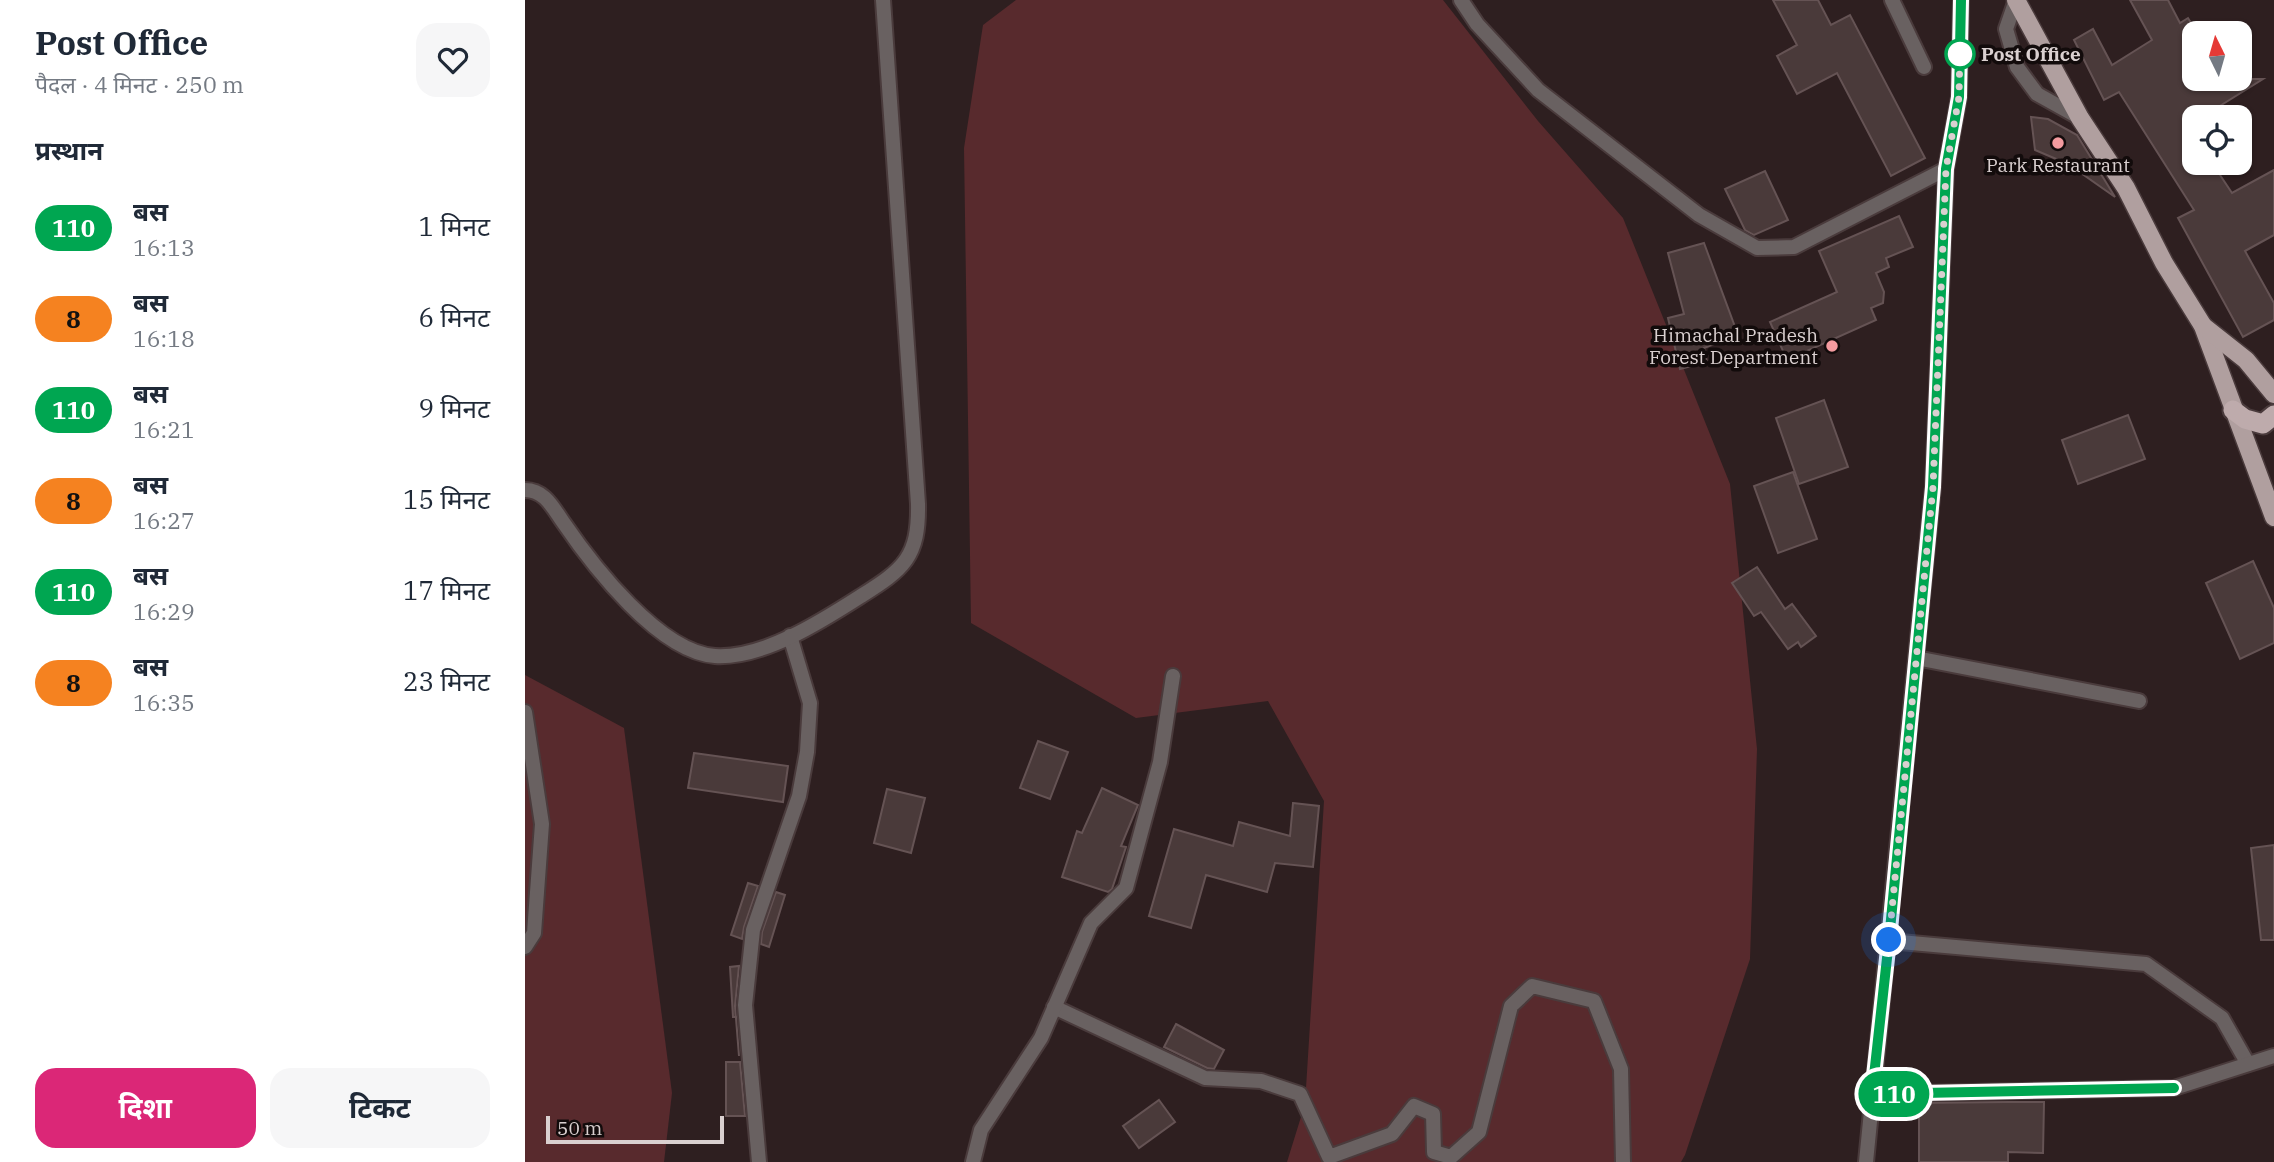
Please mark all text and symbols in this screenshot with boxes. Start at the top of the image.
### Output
text: Post Office [35,21,208,64]
north arrow [2182,21,2252,91]
map controls [2182,21,2252,175]
button: heart [416,23,490,97]
marker: Post Office [1945,39,1975,69]
place label: Post Office [1981,42,2081,66]
text: पैदल · 4 मिनट · 250 m [35,69,244,99]
button: locate [2182,105,2252,175]
text: प्रस्थान [35,133,103,167]
marker: Park Restaurant [2050,135,2066,151]
place label: Park Restaurant [1986,153,2130,177]
text: बस [133,194,168,228]
text: 1 मिनट [419,209,490,243]
text: 110 [52,212,95,244]
text: 16:13 [133,232,195,262]
text: बस [133,285,168,319]
text: 6 मिनट [419,300,490,334]
text: 8 [66,303,81,335]
text: 16:18 [133,323,195,353]
place label: Himachal Pradesh Forest Department [1649,323,1818,369]
marker: Himachal Pradesh Forest Department [1824,338,1840,354]
text: बस [133,376,168,410]
text: 9 मिनट [419,391,490,425]
text: 110 [52,394,95,426]
text: 16:21 [133,414,195,444]
text: बस [133,467,168,501]
text: 15 मिनट [403,482,490,516]
text: 8 [66,485,81,517]
text: 16:27 [133,505,195,535]
text: बस [133,558,168,592]
text: 17 मिनट [403,573,490,607]
text: 110 [52,576,95,608]
text: 16:29 [133,596,195,626]
text: बस [133,649,168,683]
text: 23 मिनट [403,664,490,698]
text: 8 [66,667,81,699]
text: 16:35 [133,687,195,717]
your location [1871,922,1906,957]
button: दिशा [35,1068,256,1148]
button: टिकट [270,1068,490,1148]
line badge: 110 [1854,1071,1934,1117]
text: 110 [1872,1078,1916,1110]
scale bar [546,1113,725,1145]
text: 50 m [557,1116,602,1140]

